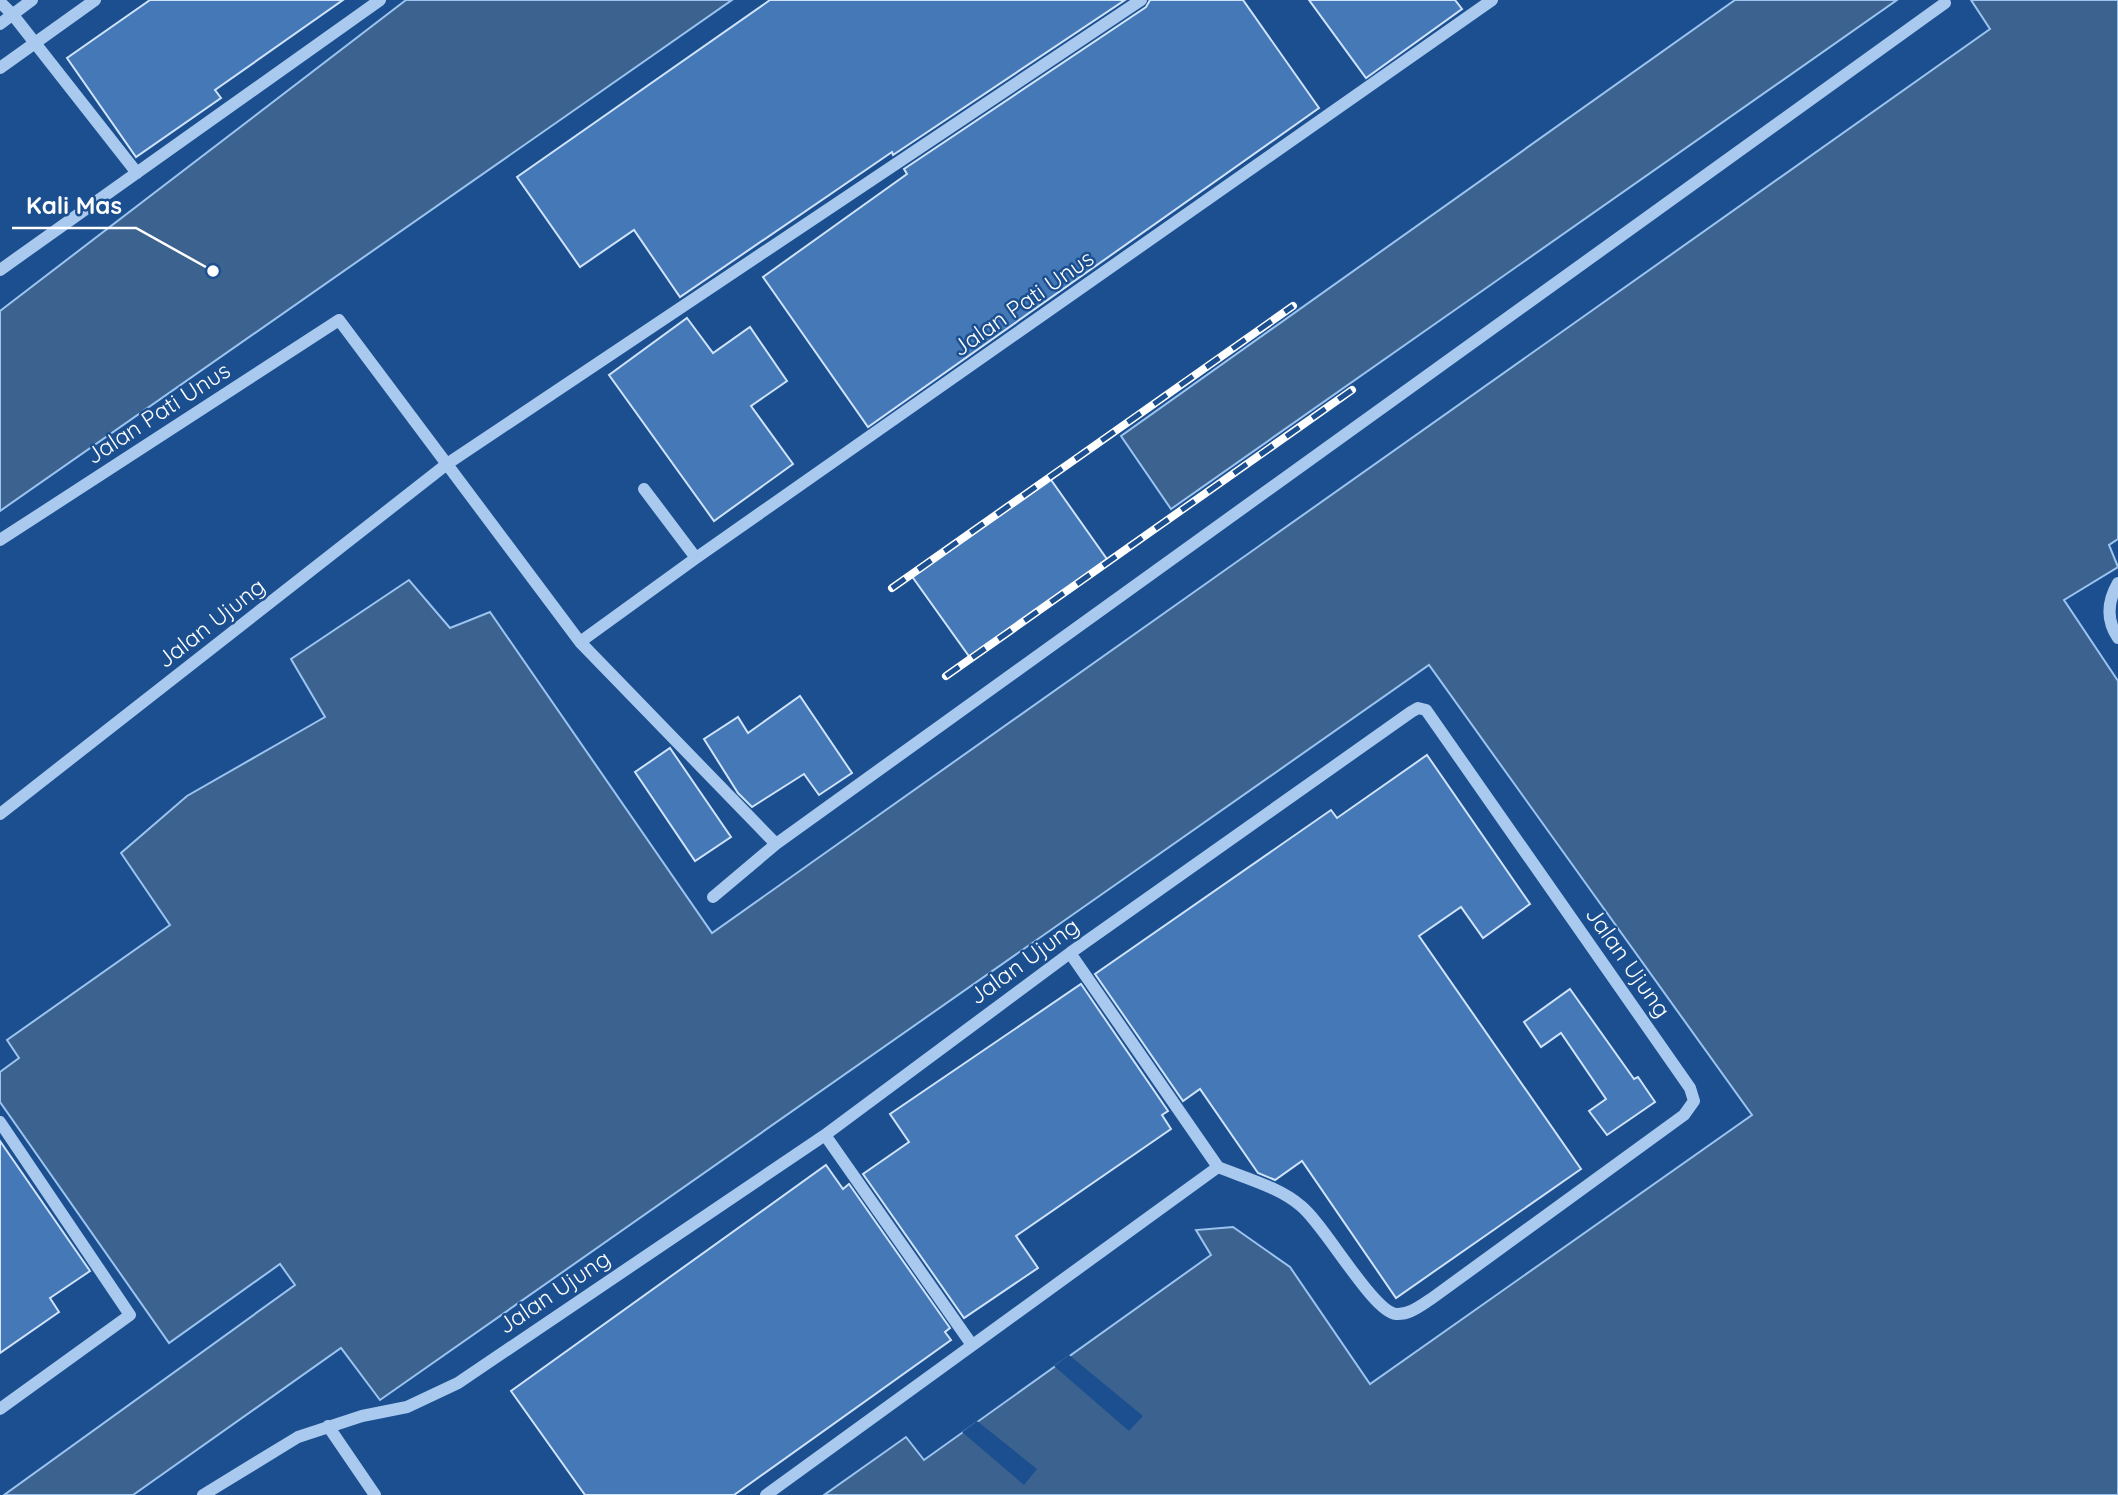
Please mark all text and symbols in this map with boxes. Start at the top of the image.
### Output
callout: Kali Mas [12,183,136,228]
text: Kali Mas [26,190,122,220]
street label: Jalan Pati Unus [946,243,1099,362]
street label: Jalan Pati Unus [80,355,235,470]
street label: Jalan Ujung [151,571,271,674]
street label: Jalan Ujung [1579,900,1677,1023]
street label: Jalan Ujung [963,911,1085,1010]
street label: Jalan Ujung [492,1243,615,1340]

